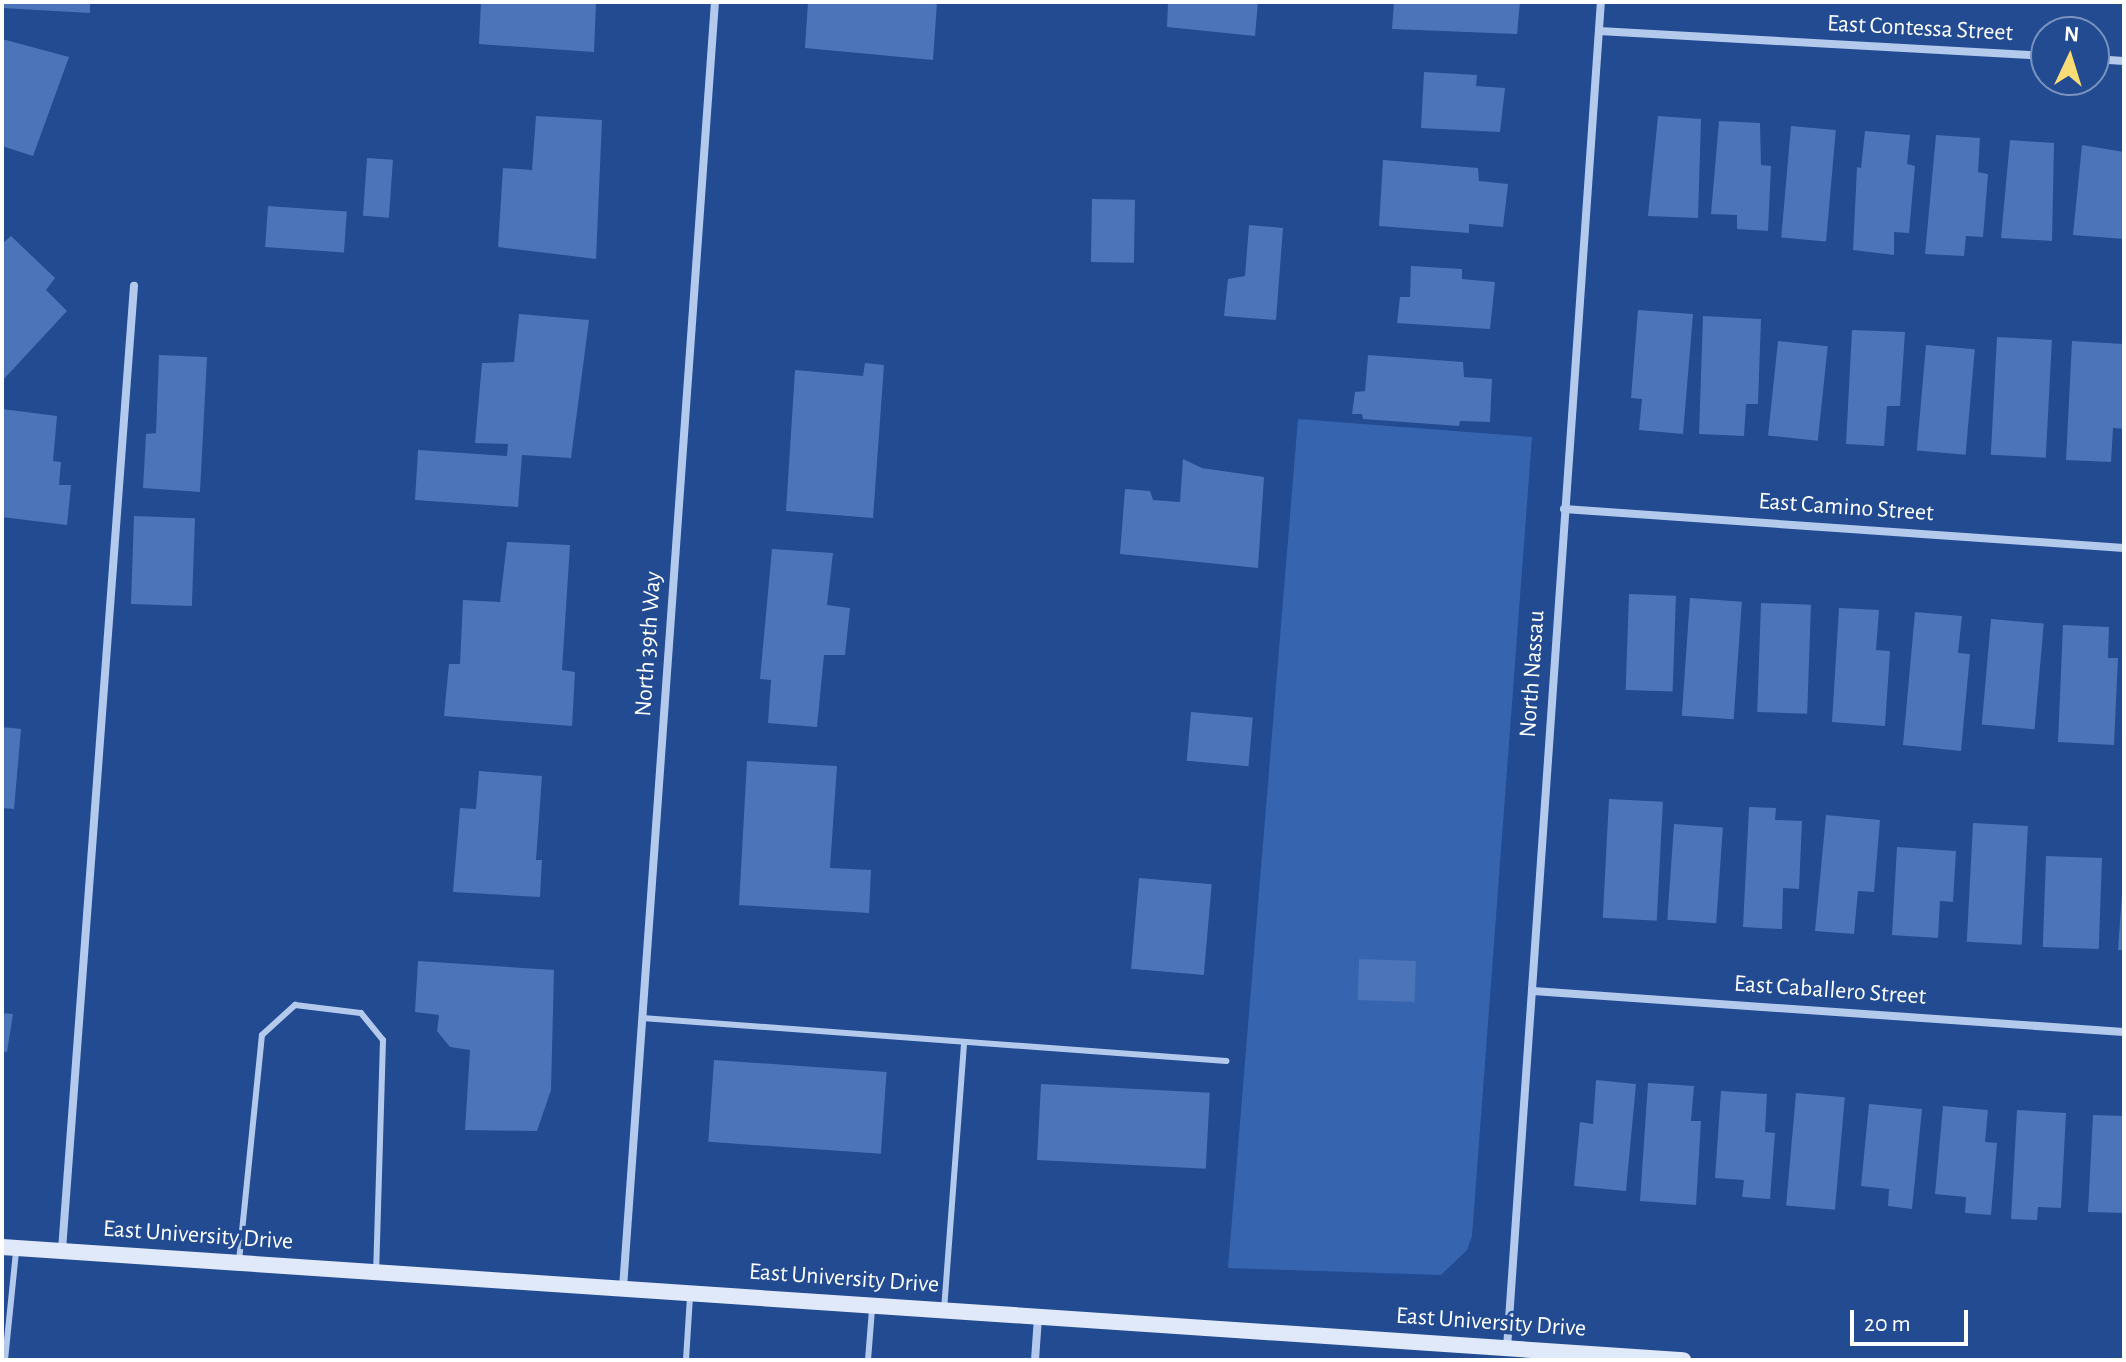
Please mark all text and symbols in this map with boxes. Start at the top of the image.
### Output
street label: East Contessa Street [1826,10,2014,48]
north arrow [2030,16,2110,96]
text: N [2063,23,2080,46]
street label: East Camino Street [1757,488,1935,528]
street label: North 39th Way [630,570,668,718]
street label: North Nassau [1514,609,1552,739]
street label: East Caballero Street [1733,970,1927,1012]
street label: East University Drive [102,1215,294,1257]
street label: East University Drive [748,1258,940,1300]
scale bar [1854,1294,1972,1344]
street label: East University Drive [1395,1302,1587,1344]
text: 20 m [1864,1312,1911,1336]

